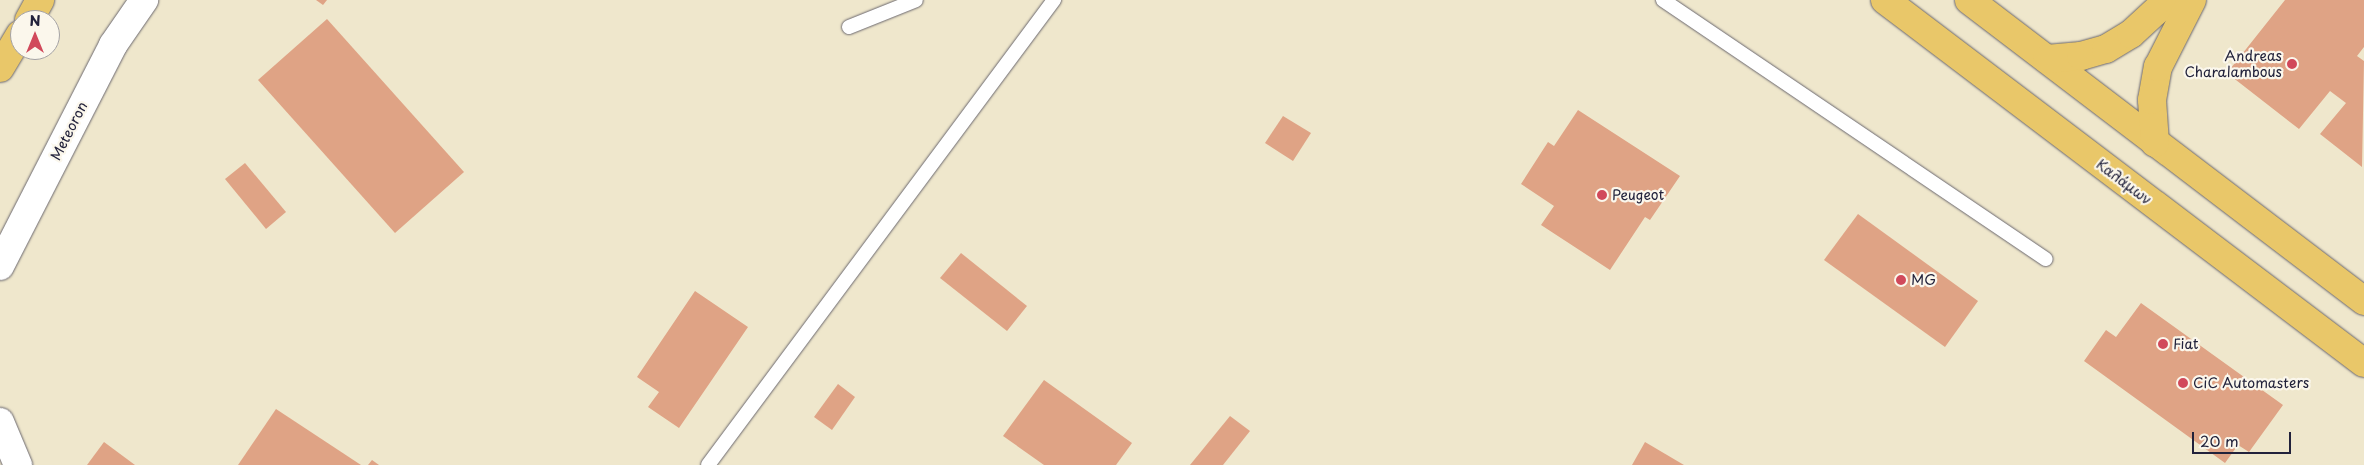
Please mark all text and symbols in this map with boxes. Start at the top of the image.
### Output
north arrow [10,10,60,60]
text: N [29,10,41,31]
place label: Andreas Charalambous [2185,48,2282,80]
marker: Andreas Charalambous [2286,58,2298,70]
street label: Meteoron [47,99,91,163]
street label: Καλάμων [2093,156,2155,208]
place label: Peugeot [1612,187,1664,203]
marker: Peugeot [1596,189,1608,201]
place label: MG [1911,272,1936,288]
marker: MG [1895,274,1907,286]
place label: Fiat [2173,336,2199,352]
marker: Fiat [2157,338,2169,350]
place label: CiC Automasters [2193,375,2310,391]
marker: CiC Automasters [2177,377,2189,389]
scale bar [2194,422,2293,454]
text: 20 m [2200,429,2239,452]

